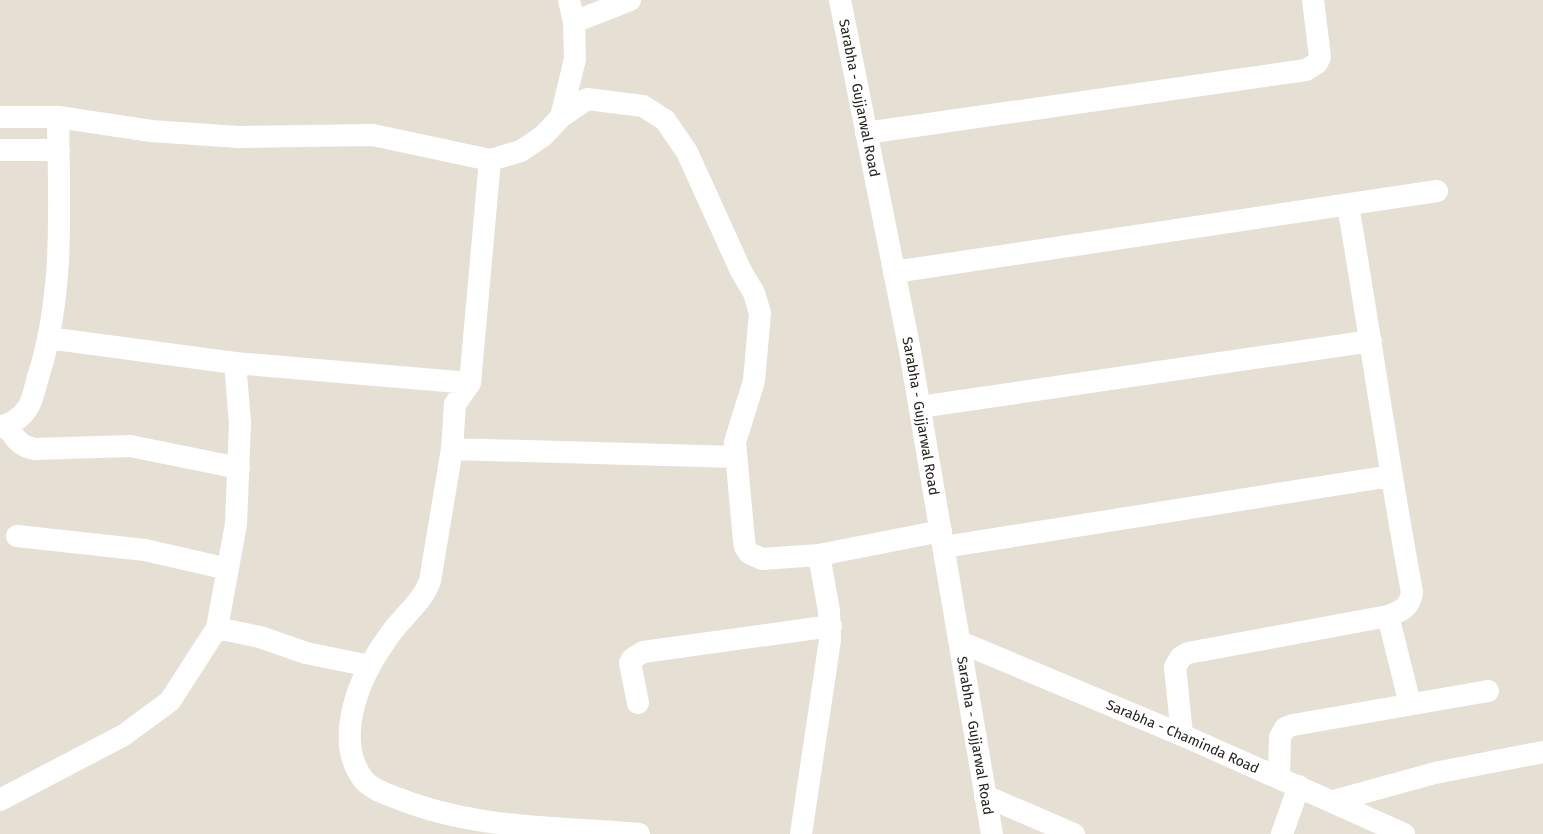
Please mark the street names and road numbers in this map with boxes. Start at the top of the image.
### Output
street label: Sarabha - Gujjarwal Road [836,18,884,178]
street label: Sarabha - Gujjarwal Road [899,335,943,497]
street label: Sarabha - Gujjarwal Road [953,655,997,816]
street label: Sarabha - Chaminda Road [1104,696,1262,777]

